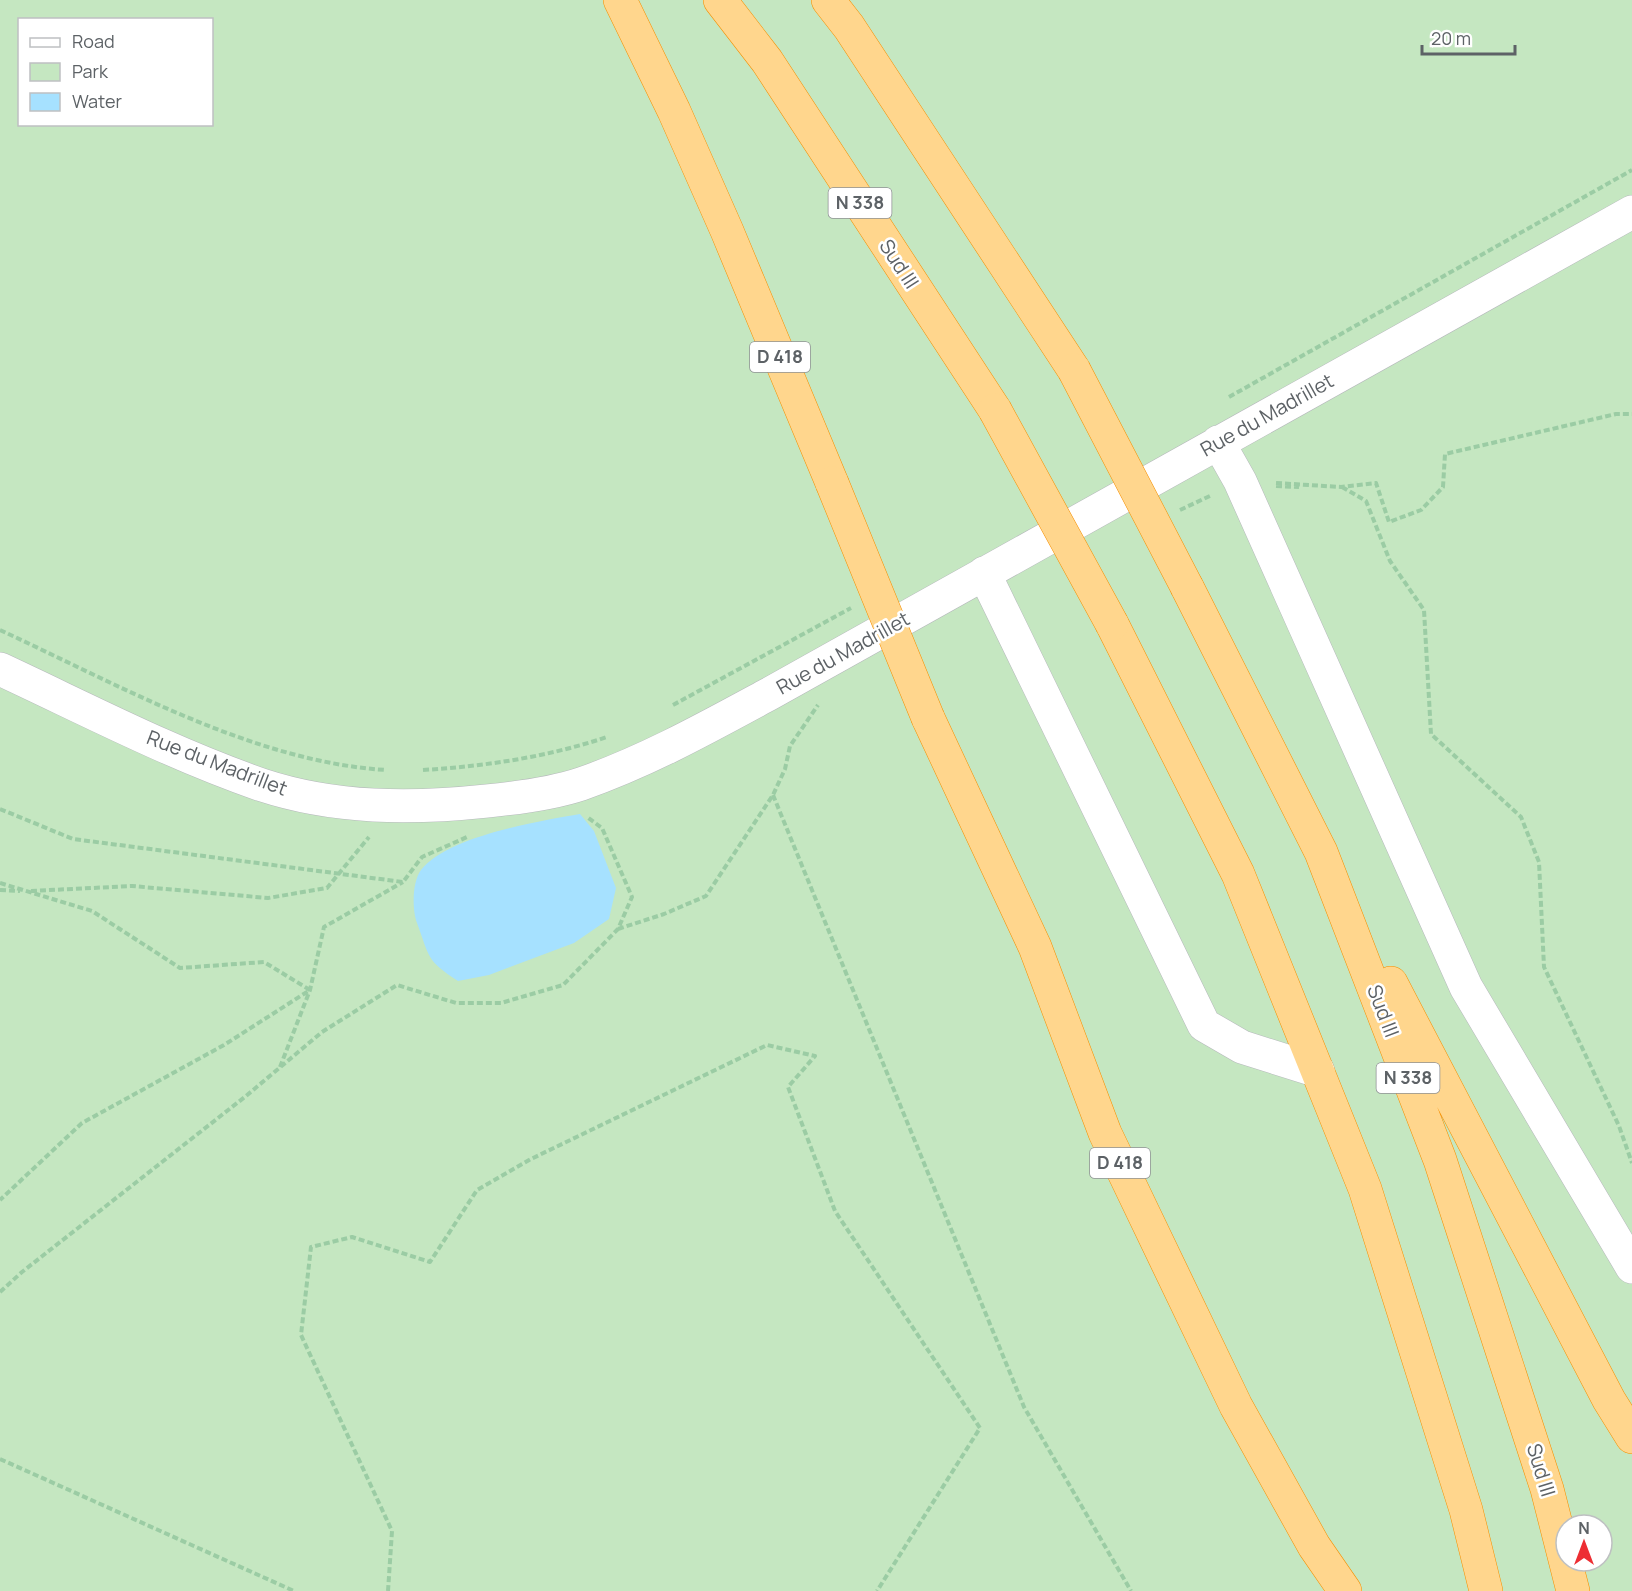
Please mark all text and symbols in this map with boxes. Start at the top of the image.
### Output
legend [18,18,213,126]
scale bar [1422,18,1515,56]
text: 20 m [1431,26,1471,50]
text: Road [72,29,115,53]
text: Park [72,59,109,83]
text: Water [72,89,122,113]
road number: N 338 [828,188,892,218]
street label: Sud III [873,234,925,294]
road number: D 418 [750,342,810,372]
street label: Rue du Madrillet [1195,367,1338,462]
street label: Rue du Madrillet [771,605,914,700]
street label: Rue du Madrillet [143,723,291,802]
street label: Sud III [1361,981,1406,1041]
road number: N 338 [1376,1063,1440,1093]
road number: D 418 [1090,1148,1150,1178]
street label: Sud III [1521,1440,1562,1500]
north arrow [1554,1513,1614,1573]
text: N [1578,1517,1590,1539]

